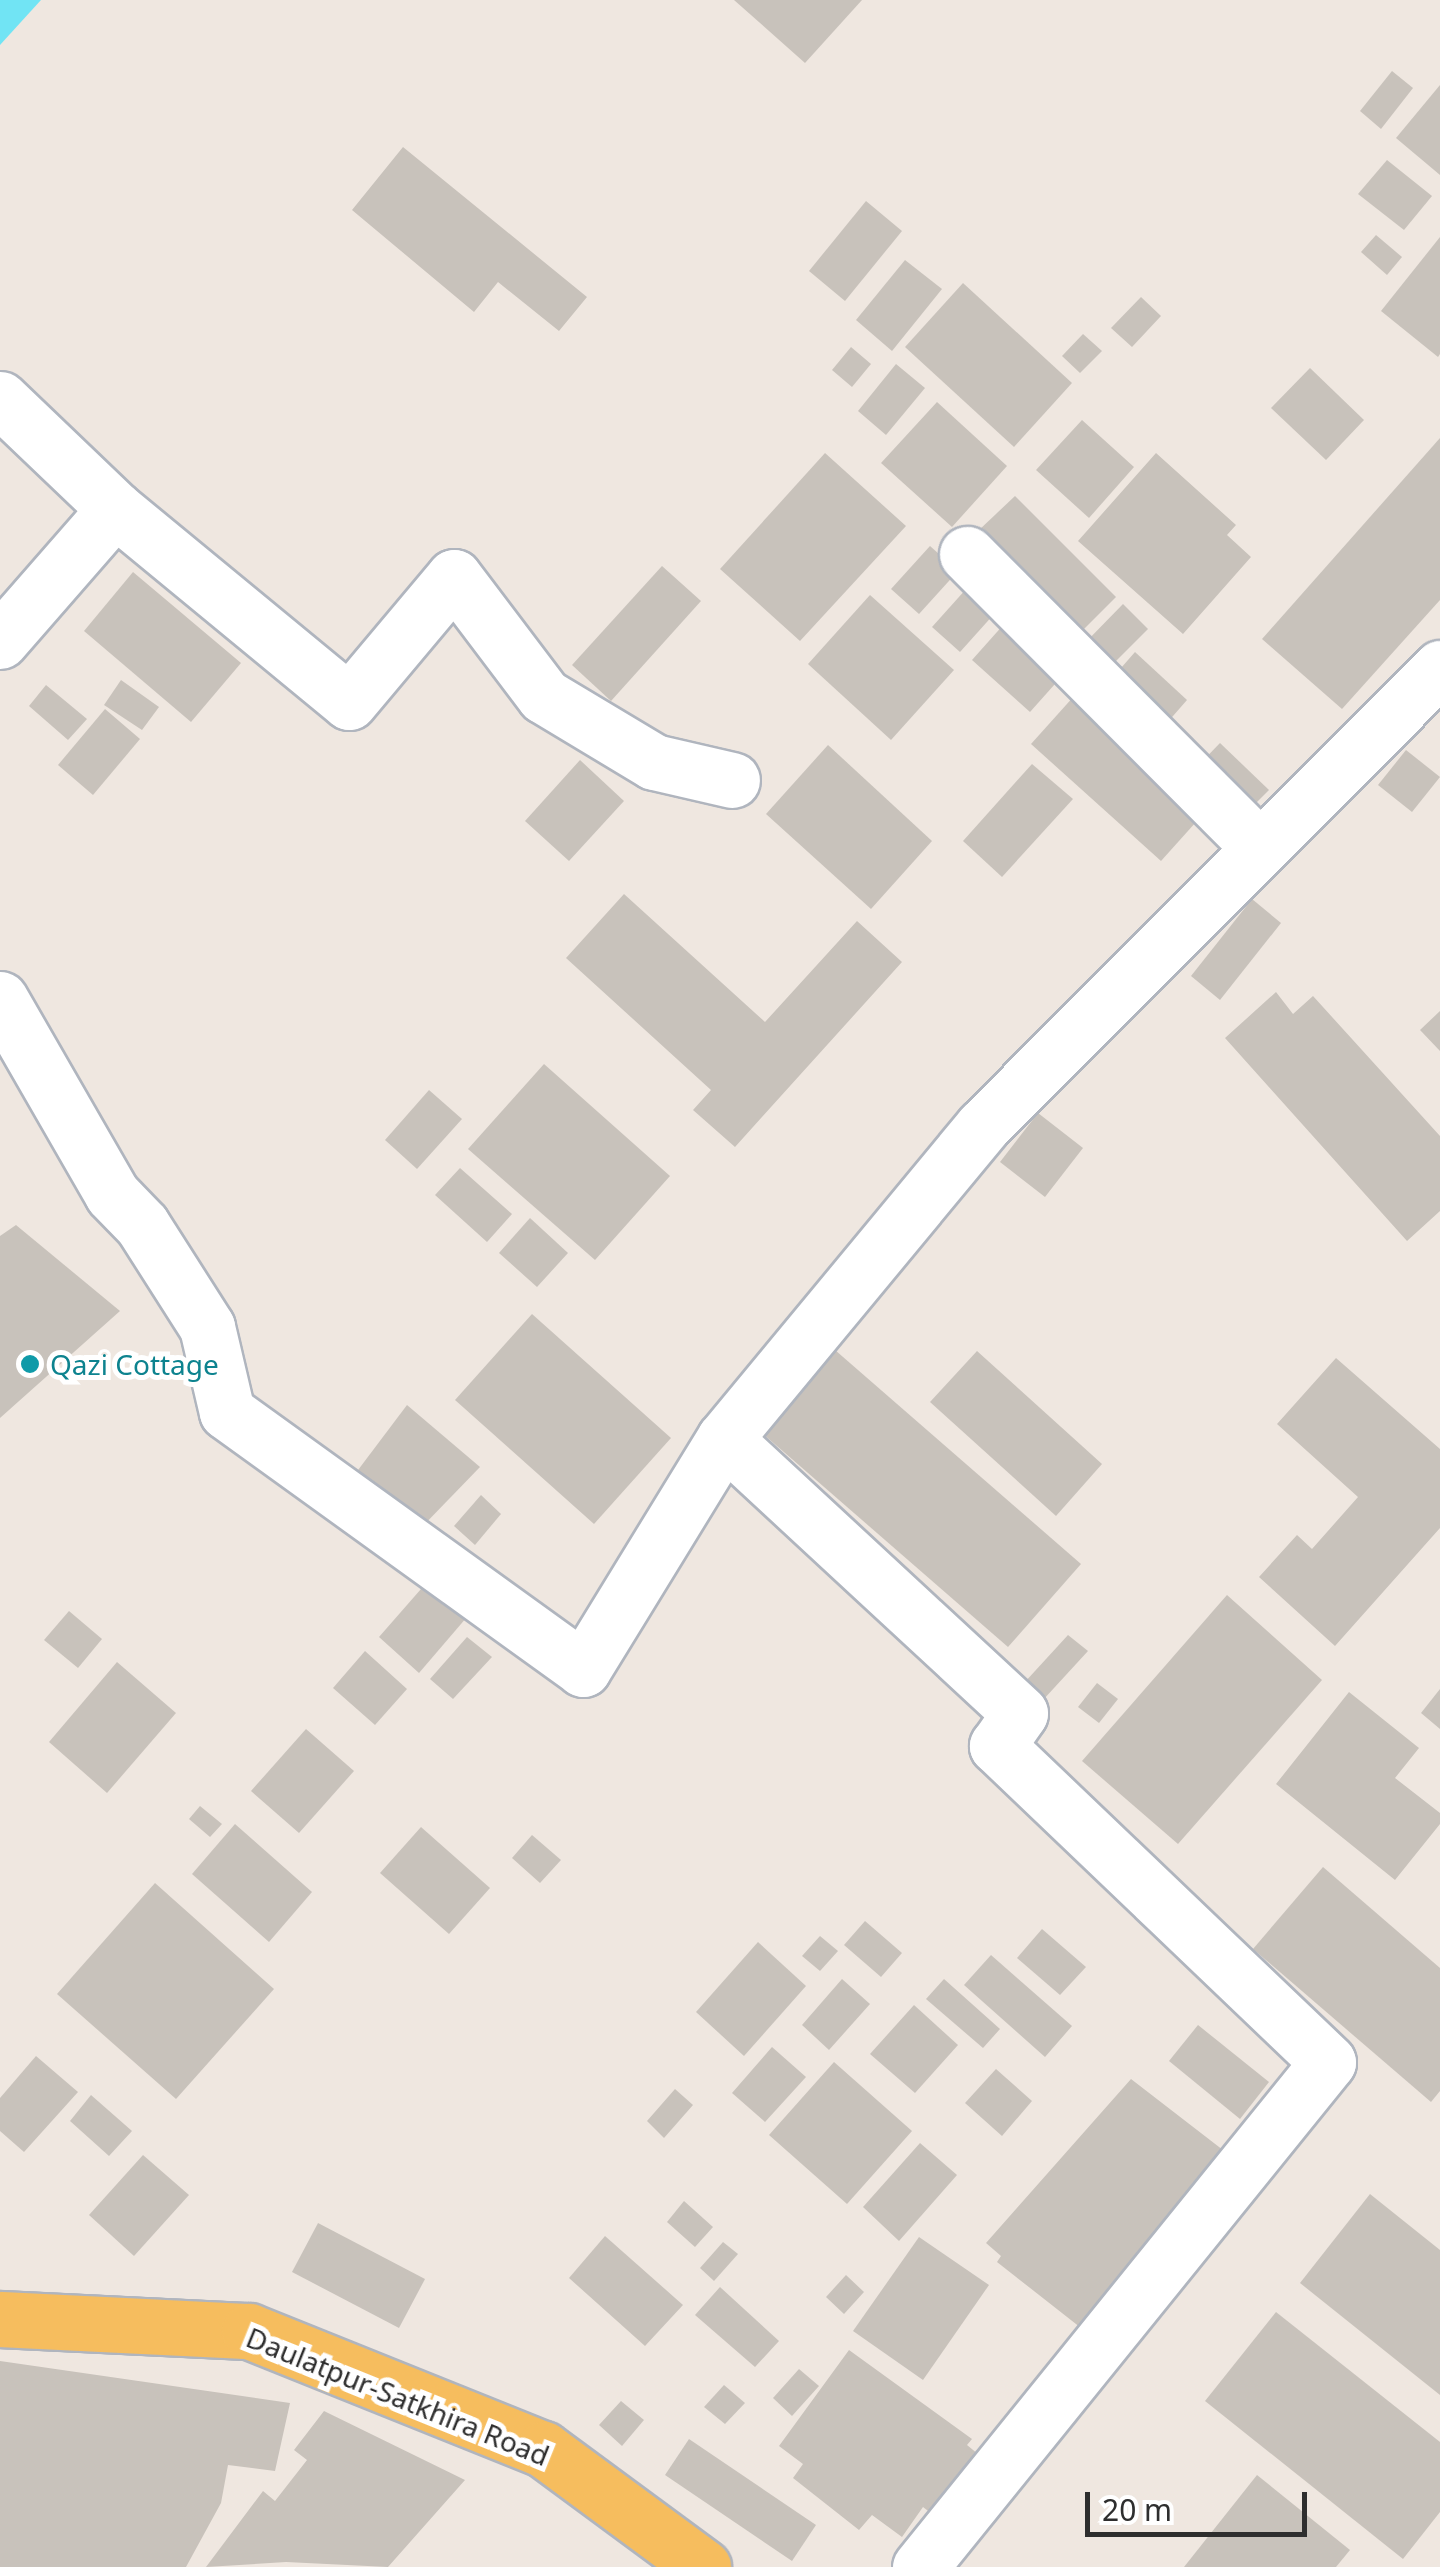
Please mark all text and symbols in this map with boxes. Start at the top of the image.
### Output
place label: Qazi Cottage [50,1347,219,1381]
marker: Qazi Cottage [19,1353,41,1375]
street label: Daulatpur-Satkhira Road [242,2320,554,2472]
scale bar [1090,2472,1312,2534]
text: 20 m [1102,2489,1172,2530]

